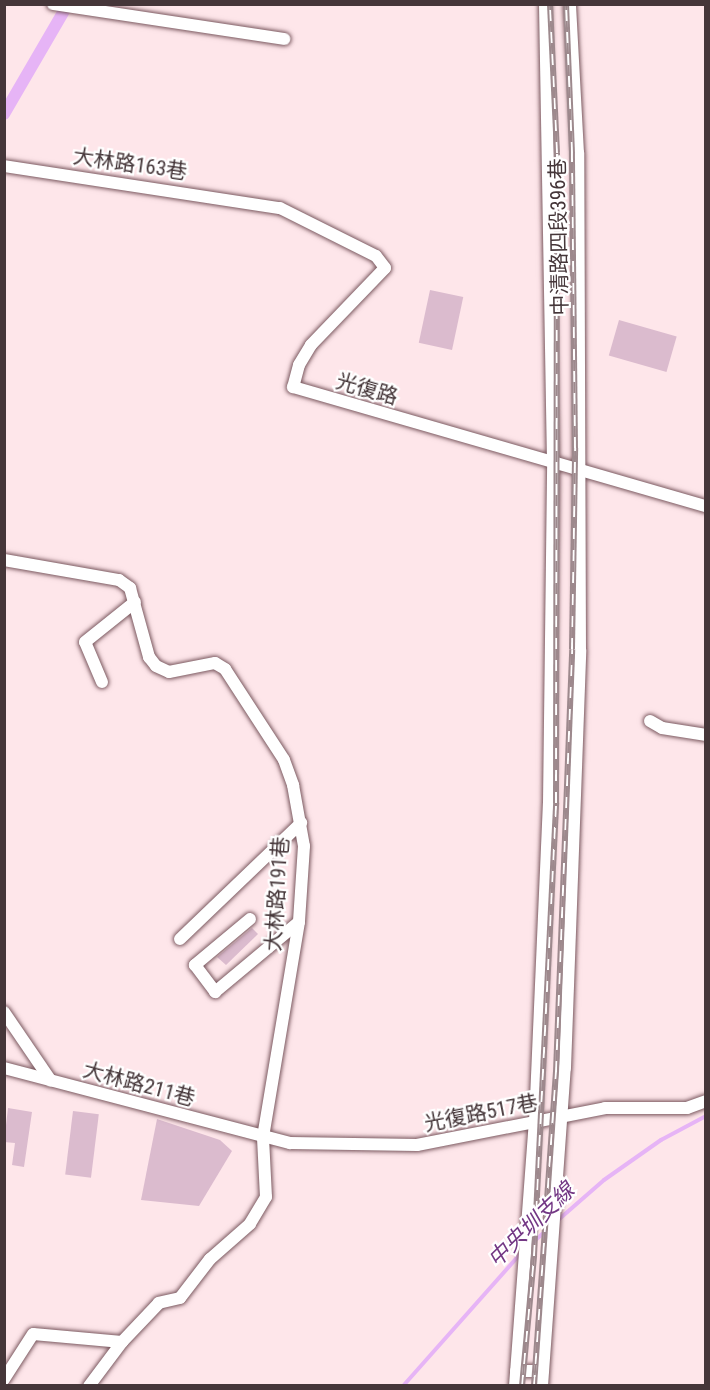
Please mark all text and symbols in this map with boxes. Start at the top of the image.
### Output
street label: 大林路163巷 [71,144,189,184]
street label: 中清路四段396巷 [545,158,573,316]
street label: 光復路 [333,368,401,410]
street label: 大林路191巷 [260,836,294,952]
street label: 大林路211巷 [80,1057,198,1111]
street label: 光復路517巷 [422,1090,540,1136]
water label: 中央圳支線 [482,1177,580,1273]

